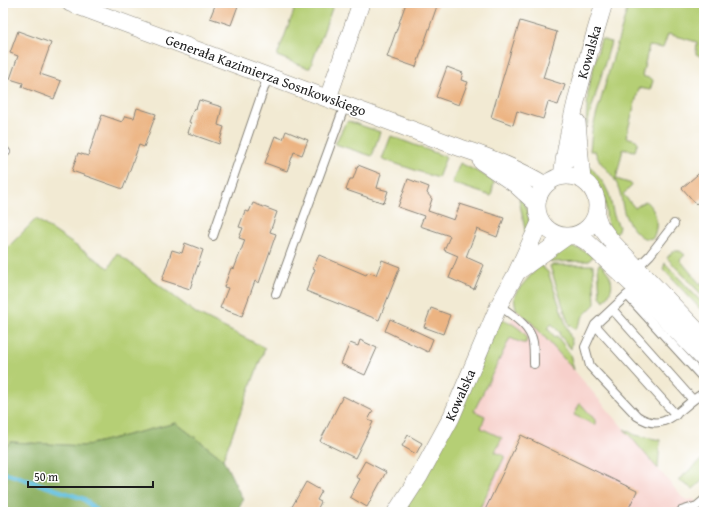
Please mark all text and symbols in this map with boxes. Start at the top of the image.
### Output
street label: Kowalska [572,23,606,81]
street label: Generała Kazimierza Sosnkowskiego [163,29,369,121]
street label: Kowalska [440,366,480,424]
scale bar [28,463,153,489]
text: 50 m [34,468,58,485]

